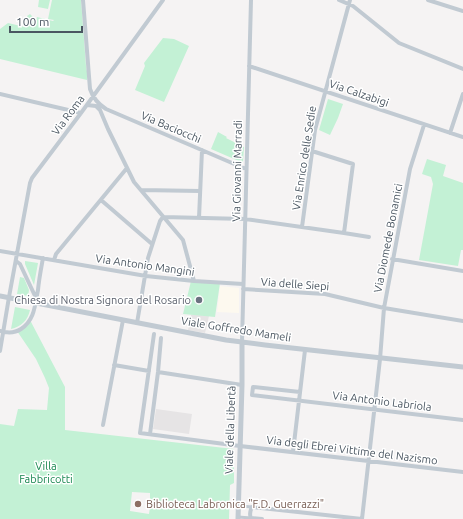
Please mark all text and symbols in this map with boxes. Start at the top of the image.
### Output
scale bar [10,8,82,34]
text: 100 m [16,15,49,28]
street label: Via Calzabigi [328,77,390,109]
street label: Via Roma [49,93,87,137]
street label: Via Enrico delle Sedie [290,105,318,211]
street label: Via Baciocchi [139,109,203,145]
street label: Via Giovanni Marradi [230,120,244,222]
street label: Via Diomede Bonamici [372,182,404,294]
street label: Via Antonio Mangini [95,252,195,278]
street label: Via delle Siepi [260,276,330,292]
place label: Chiesa di Nostra Signora del Rosario [14,294,191,306]
marker: Chiesa di Nostra Signora del Rosario [194,295,204,305]
street label: Viale Goffredo Mameli [180,314,292,344]
street label: Viale della Libertà [222,386,238,474]
street label: Via Antonio Labriola [332,389,432,413]
street label: Via degli Ebrei Vittime del Nazismo [266,434,438,466]
park label: Villa Fabbricotti [19,460,73,485]
place label: Biblioteca Labronica "F.D. Guerrazzi" [146,498,324,510]
marker: Biblioteca Labronica "F.D. Guerrazzi" [133,499,143,509]

